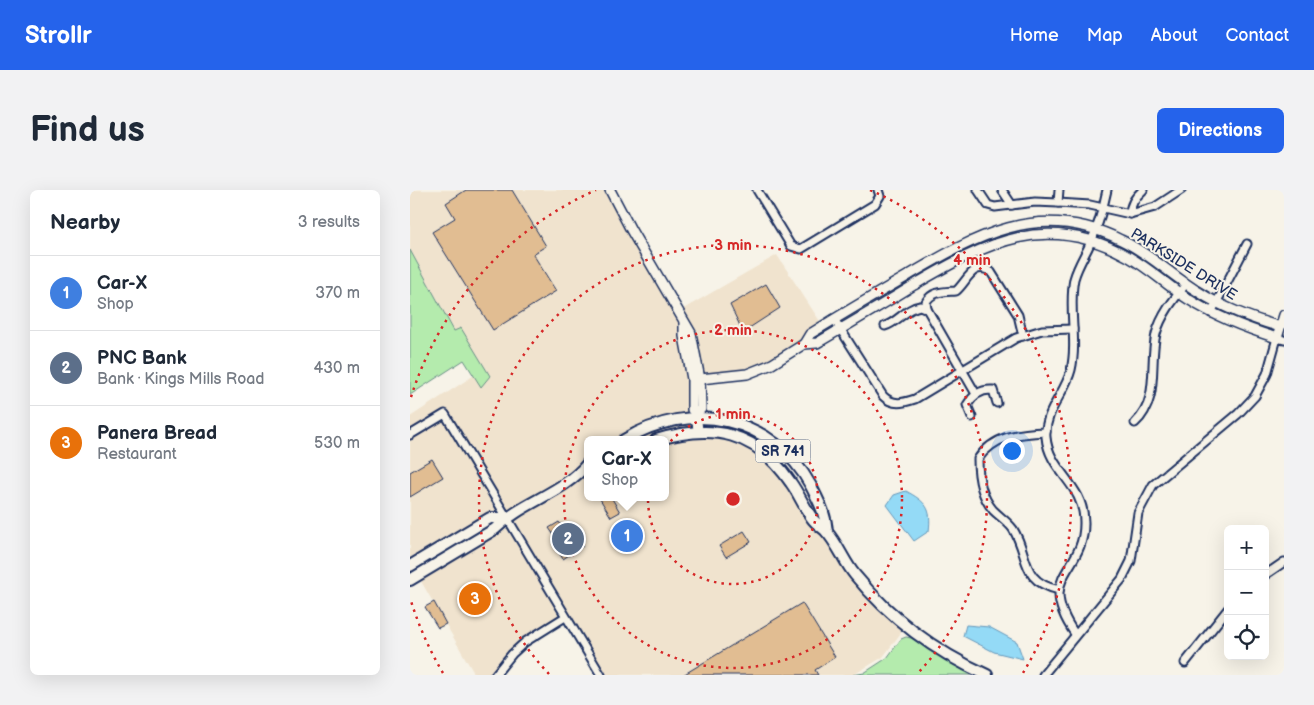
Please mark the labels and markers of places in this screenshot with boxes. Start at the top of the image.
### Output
centre of rings [724,490,742,508]
pin: 1 [611,517,643,555]
pin: 2 [552,520,584,558]
pin: 3 [459,580,491,618]

